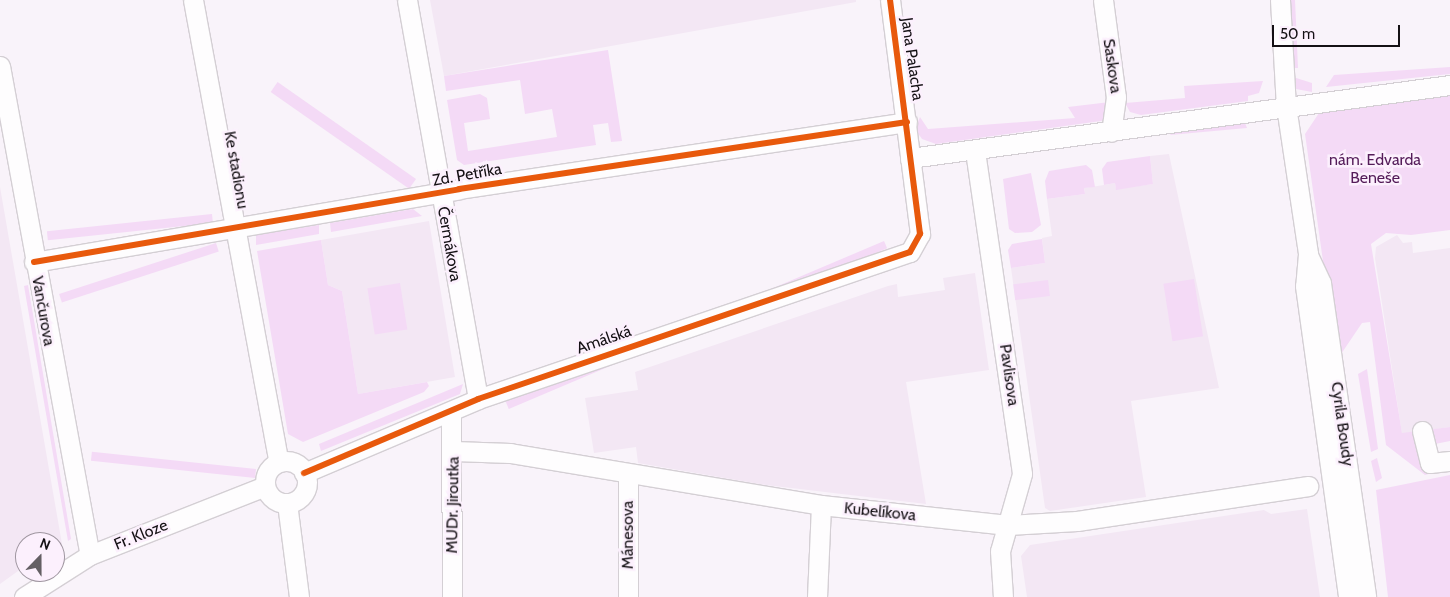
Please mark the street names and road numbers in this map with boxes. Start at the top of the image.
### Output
street label: Jana Palacha [897,16,927,102]
street label: Saskova [1099,38,1125,94]
street label: Ke stadionu [220,130,252,210]
street label: Zd. Petříka [431,159,503,191]
street label: Čermákova [433,205,465,283]
street label: Vančurova [27,275,59,347]
street label: Amálská [574,322,634,358]
street label: Pavlisova [995,343,1023,407]
street label: Cyrila Boudy [1327,381,1357,467]
street label: MUDr. Jiroutka [443,456,463,554]
street label: Kubelíkova [843,499,917,525]
street label: Mánesova [618,501,638,569]
street label: Fr. Kloze [111,516,171,554]

